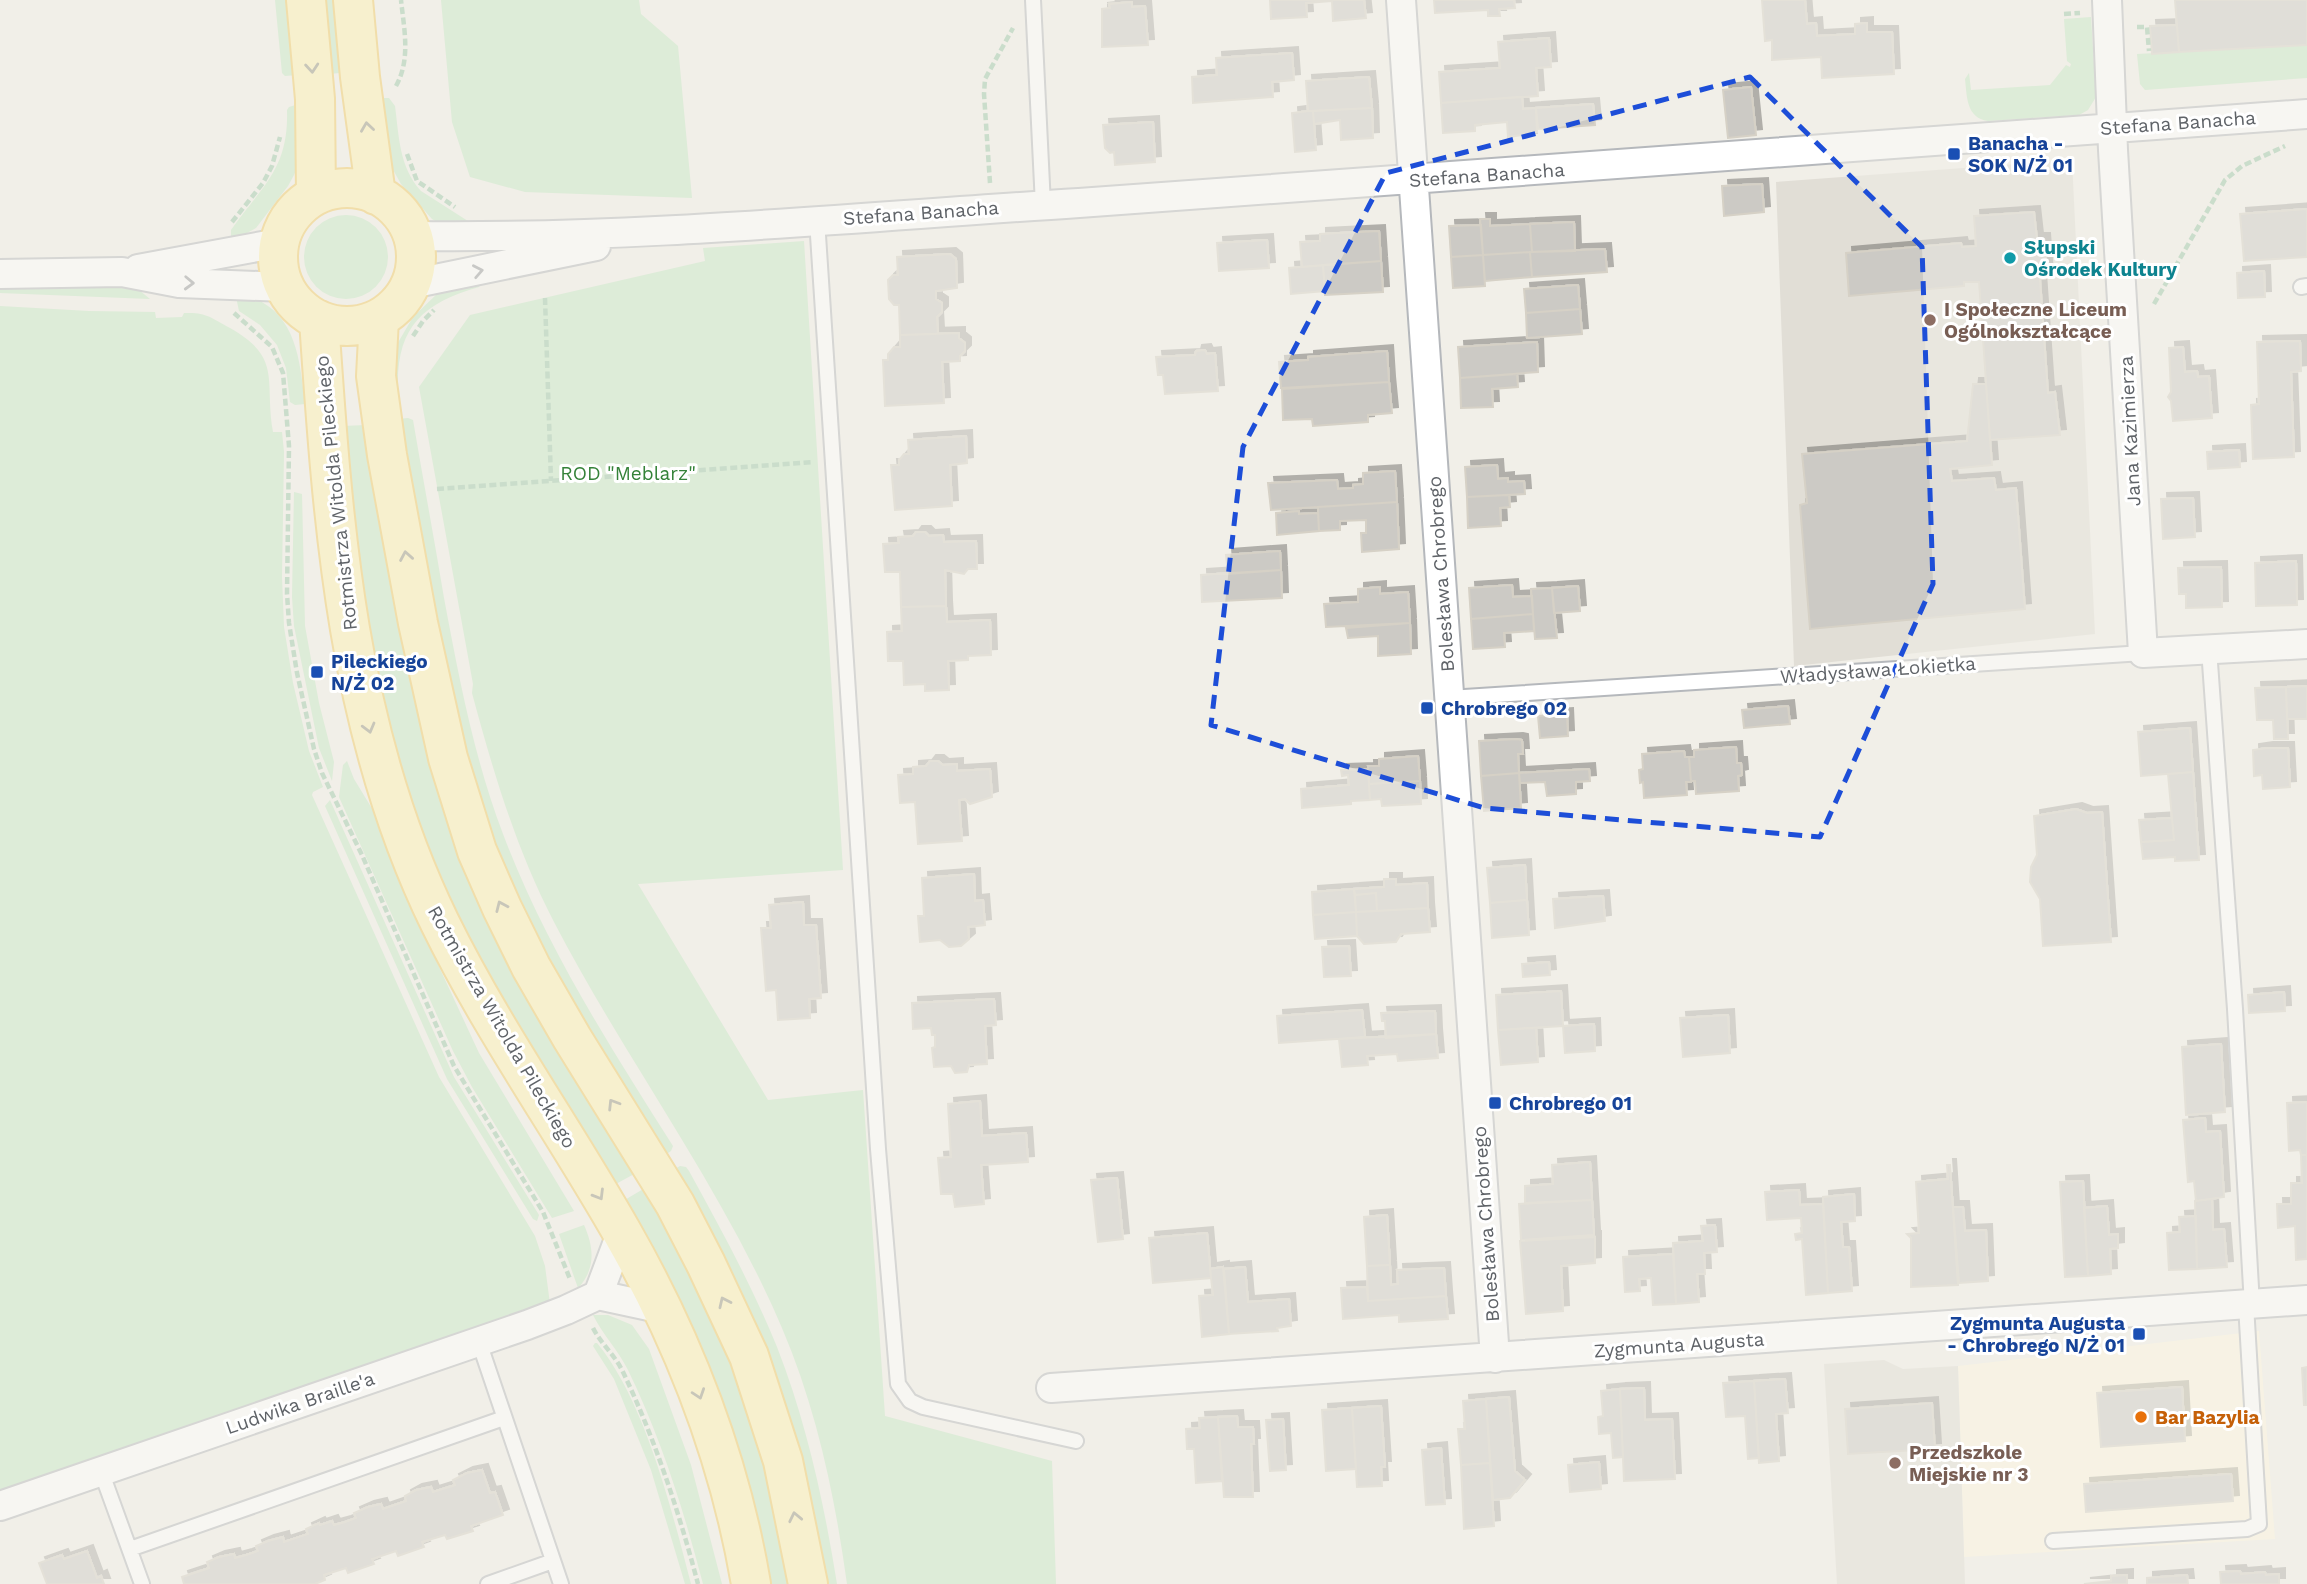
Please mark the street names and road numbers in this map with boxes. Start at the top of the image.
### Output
street label: Stefana Banacha [2099,106,2257,140]
street label: Stefana Banacha [1408,158,1566,192]
street label: Stefana Banacha [842,196,1000,230]
street label: Rotmistrza Witolda Pileckiego [310,354,362,632]
street label: Jana Kazimierza [2115,355,2145,507]
street label: Bolesława Chrobrego [1423,475,1459,673]
street label: Władysława Łokietka [1779,652,1977,688]
street label: Rotmistrza Witolda Pileckiego [423,902,581,1152]
street label: Bolesława Chrobrego [1468,1125,1504,1323]
street label: Zygmunta Augusta [1593,1328,1765,1362]
street label: Ludwika Braille'a [222,1367,378,1439]

